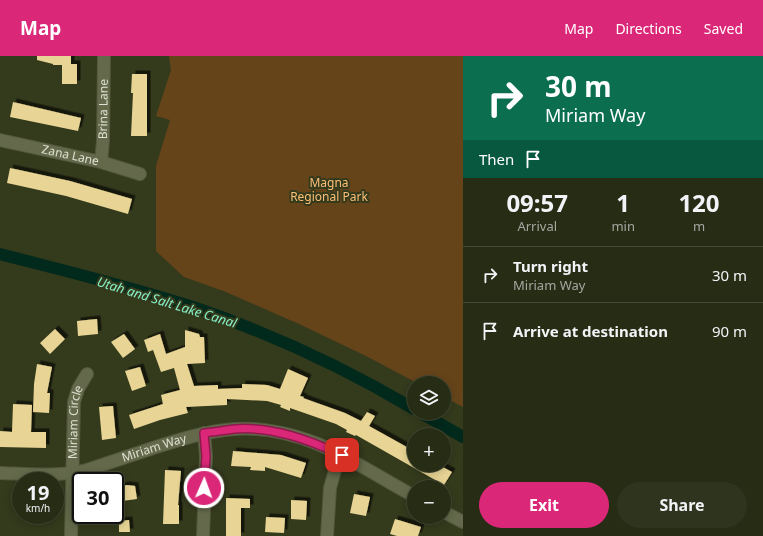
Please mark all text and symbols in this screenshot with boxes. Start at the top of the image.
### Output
text: Map [20,15,61,41]
text: Map [564,19,593,38]
text: Directions [615,19,682,38]
text: Saved [704,19,743,38]
text: 30 m [545,67,612,105]
icon: right [479,72,531,124]
street label: Brina Lane [94,79,112,139]
text: Miriam Way [545,103,645,127]
street label: Zana Lane [40,140,101,169]
icon: arrive [522,148,544,170]
text: Then [479,149,514,169]
park label: Magna Regional Park [290,174,368,205]
text: 09:57 [506,186,568,219]
text: 1 [616,186,630,219]
text: 120 [678,186,720,219]
text: Arrival [517,217,557,235]
text: min [611,217,635,235]
text: m [693,217,705,235]
text: Turn right [513,256,588,276]
icon: right [479,264,501,286]
text: 30 m [712,265,747,285]
water label: Utah and Salt Lake Canal [95,272,240,332]
text: Miriam Way [513,276,585,294]
icon: arrive [479,320,501,342]
text: Arrive at destination [513,321,668,341]
text: 90 m [712,321,747,341]
map controls [407,376,451,524]
button: layers [407,376,451,420]
street label: Miriam Circle [64,381,87,459]
button: + [407,428,451,472]
street label: Miriam Way [119,429,189,466]
pin [325,438,359,472]
icon: arrive [331,444,353,466]
position arrow [183,467,225,509]
speed limit sign: 30 [72,472,124,524]
text: 19 [27,479,49,506]
button: − [407,480,451,524]
button: Exit [479,482,609,528]
button: Share [617,482,747,528]
text: km/h [26,501,50,515]

